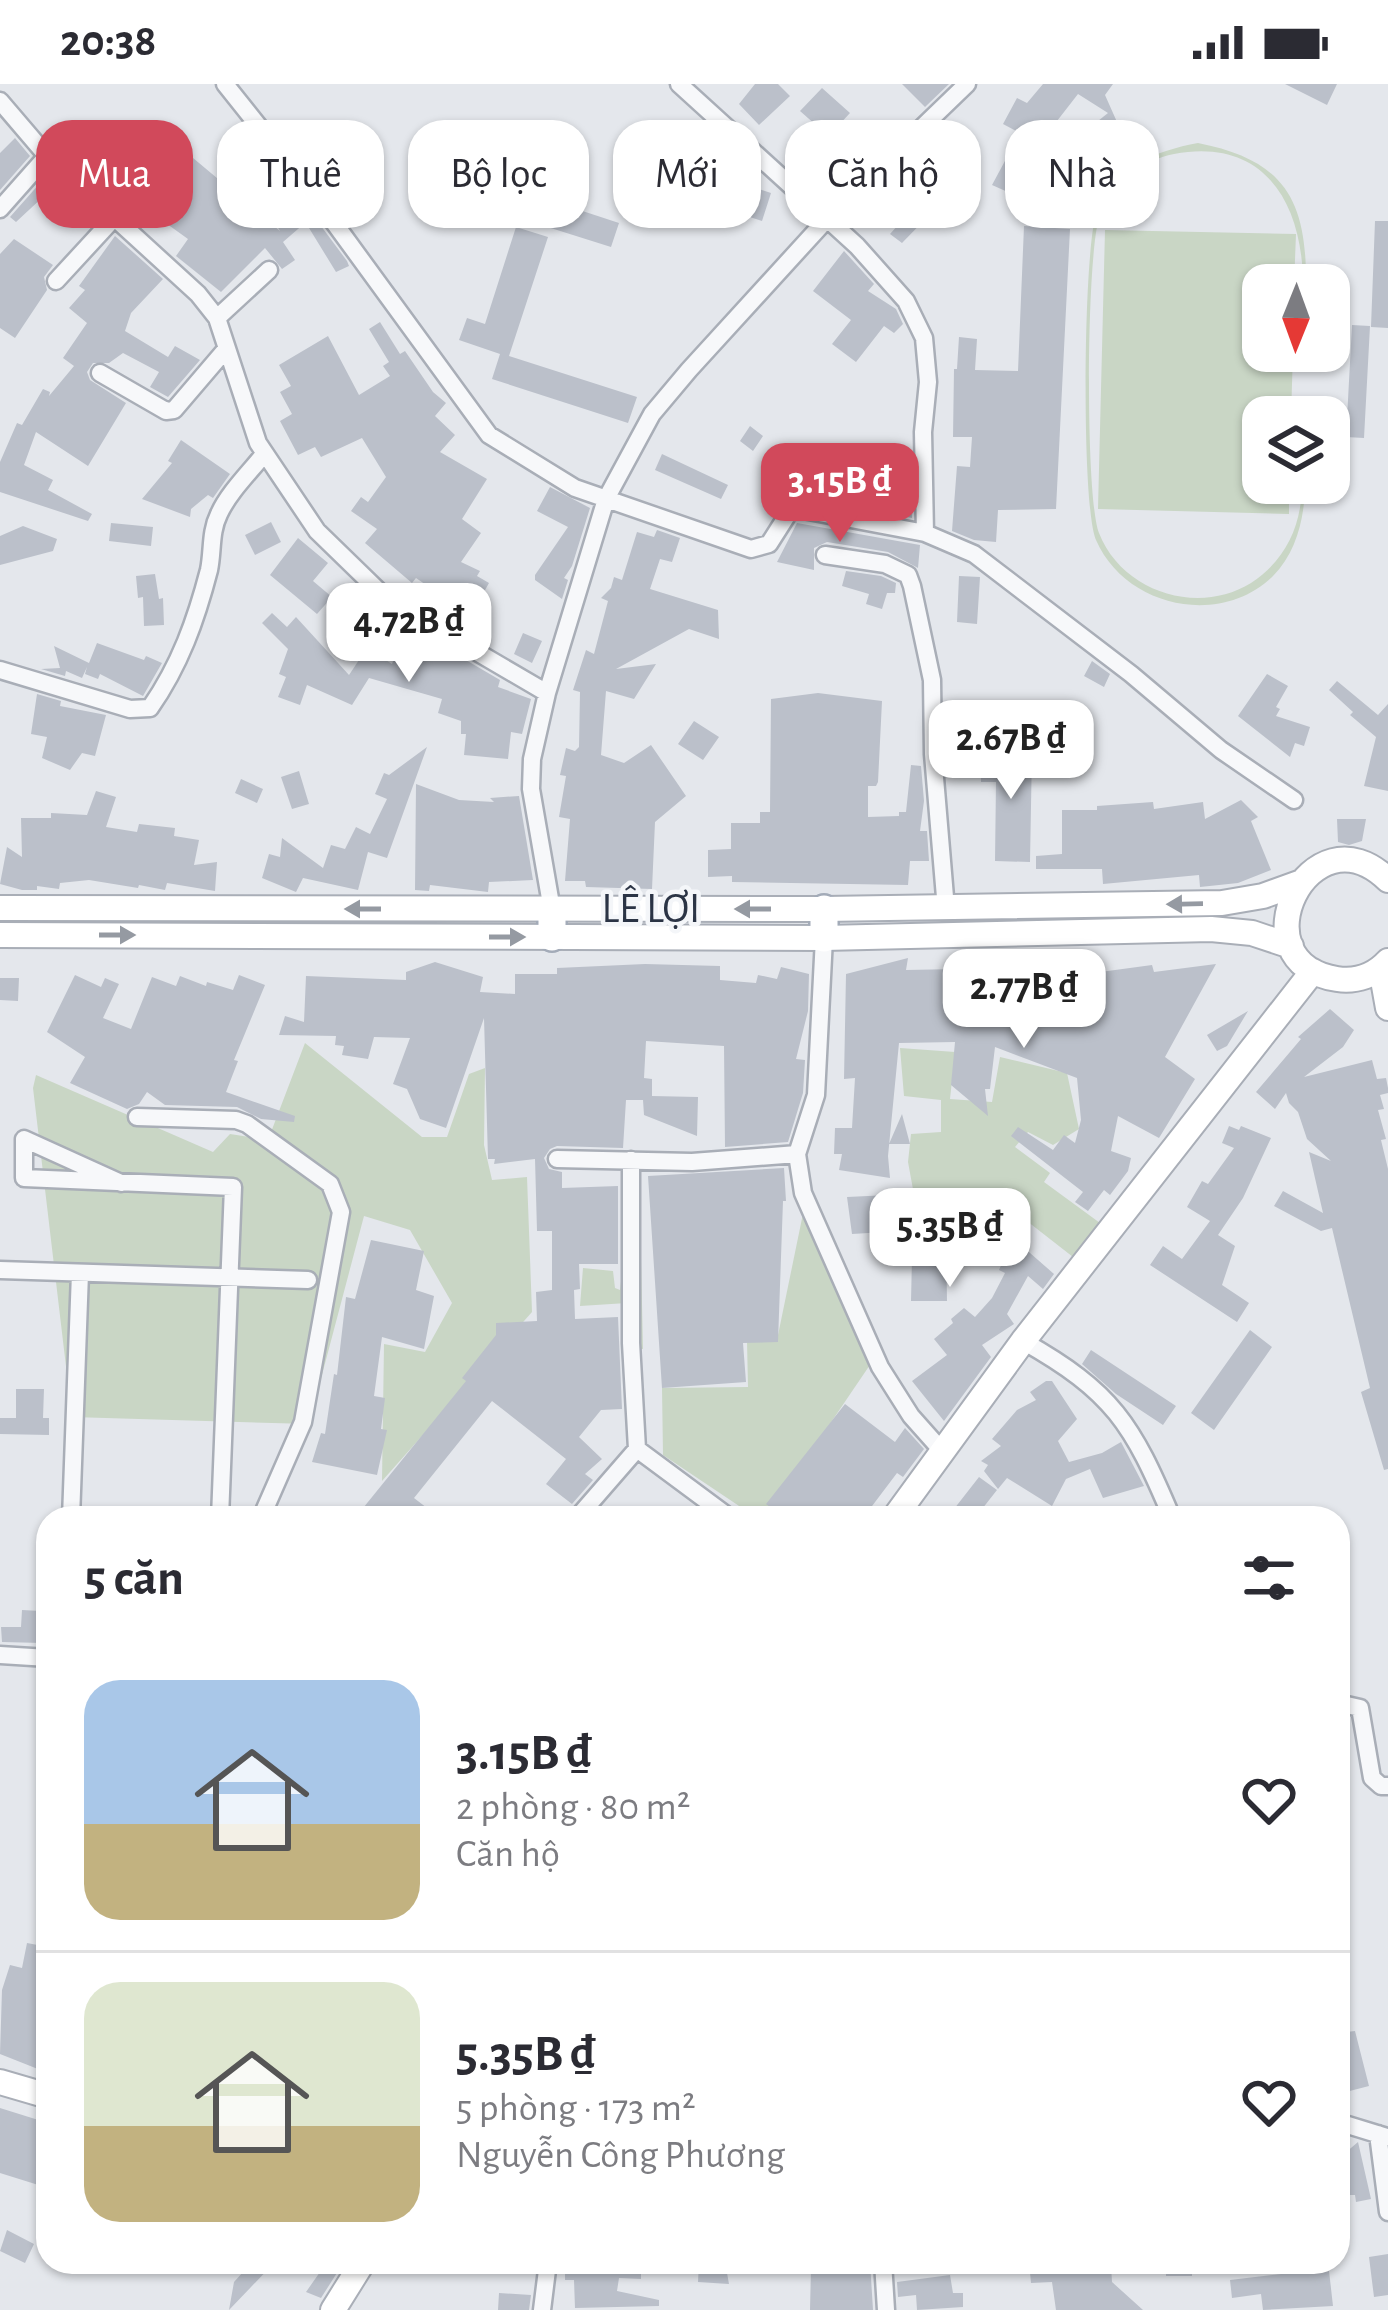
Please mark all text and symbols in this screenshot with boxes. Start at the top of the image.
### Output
text: 20:38 [60,19,157,64]
chip: Mua [36,120,193,228]
chip: Thuê [217,120,384,228]
chip: Bộ lọc [408,120,589,228]
chip: Mới [613,120,761,228]
chip: Căn hộ [785,120,981,228]
chip: Nhà [1005,120,1159,228]
north arrow [1242,264,1350,372]
map controls [1242,264,1350,504]
button: layers [1242,396,1350,504]
pin: 3.15B ₫ [729,443,951,545]
text: 3.15B ₫ [788,462,892,501]
pin: 4.72B ₫ [298,583,520,685]
text: 4.72B ₫ [353,602,465,641]
pin: 2.67B ₫ [900,700,1122,802]
text: 2.67B ₫ [956,719,1066,758]
street label: LÊ LỢI [602,885,700,930]
one-way arrow [1165,895,1203,914]
one-way arrow [343,899,381,919]
one-way arrow [733,899,771,919]
one-way arrow [99,925,137,945]
one-way arrow [489,927,527,947]
pin: 2.77B ₫ [913,949,1135,1051]
text: 2.77B ₫ [970,968,1078,1007]
pin: 5.35B ₫ [839,1188,1061,1290]
text: 5.35B ₫ [897,1207,1003,1246]
icon: filters [1236,1545,1302,1611]
text: 5 căn [84,1553,184,1604]
icon: home [180,1728,324,1872]
text: 3.15B ₫ [456,1728,592,1779]
icon: heart [1236,1767,1302,1833]
text: 2 phòng · 80 m² [456,1788,690,1827]
text: Căn hộ [456,1835,560,1874]
text: 5.35B ₫ [456,2029,596,2080]
icon: home [180,2030,324,2174]
icon: heart [1236,2069,1302,2135]
text: 5 phòng · 173 m² [456,2089,696,2128]
text: Nguyễn Công Phương [456,2136,785,2175]

